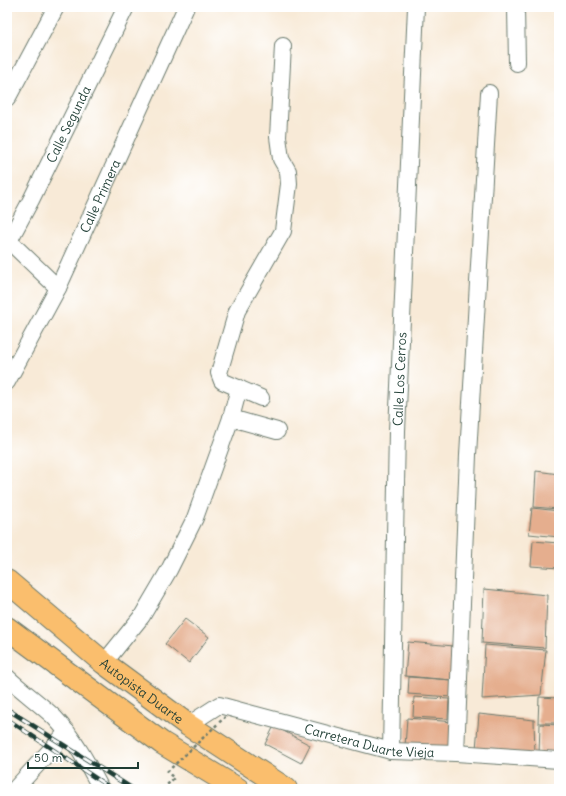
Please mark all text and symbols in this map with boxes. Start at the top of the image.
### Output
street label: Calle Segunda [42,83,94,165]
street label: Calle Primera [76,157,124,235]
street label: Calle Los Cerros [389,332,410,426]
street label: Autopista Duarte [97,654,187,727]
street label: Carretera Duarte Vieja [303,720,435,761]
scale bar [28,744,138,770]
text: 50 m [34,750,63,765]

